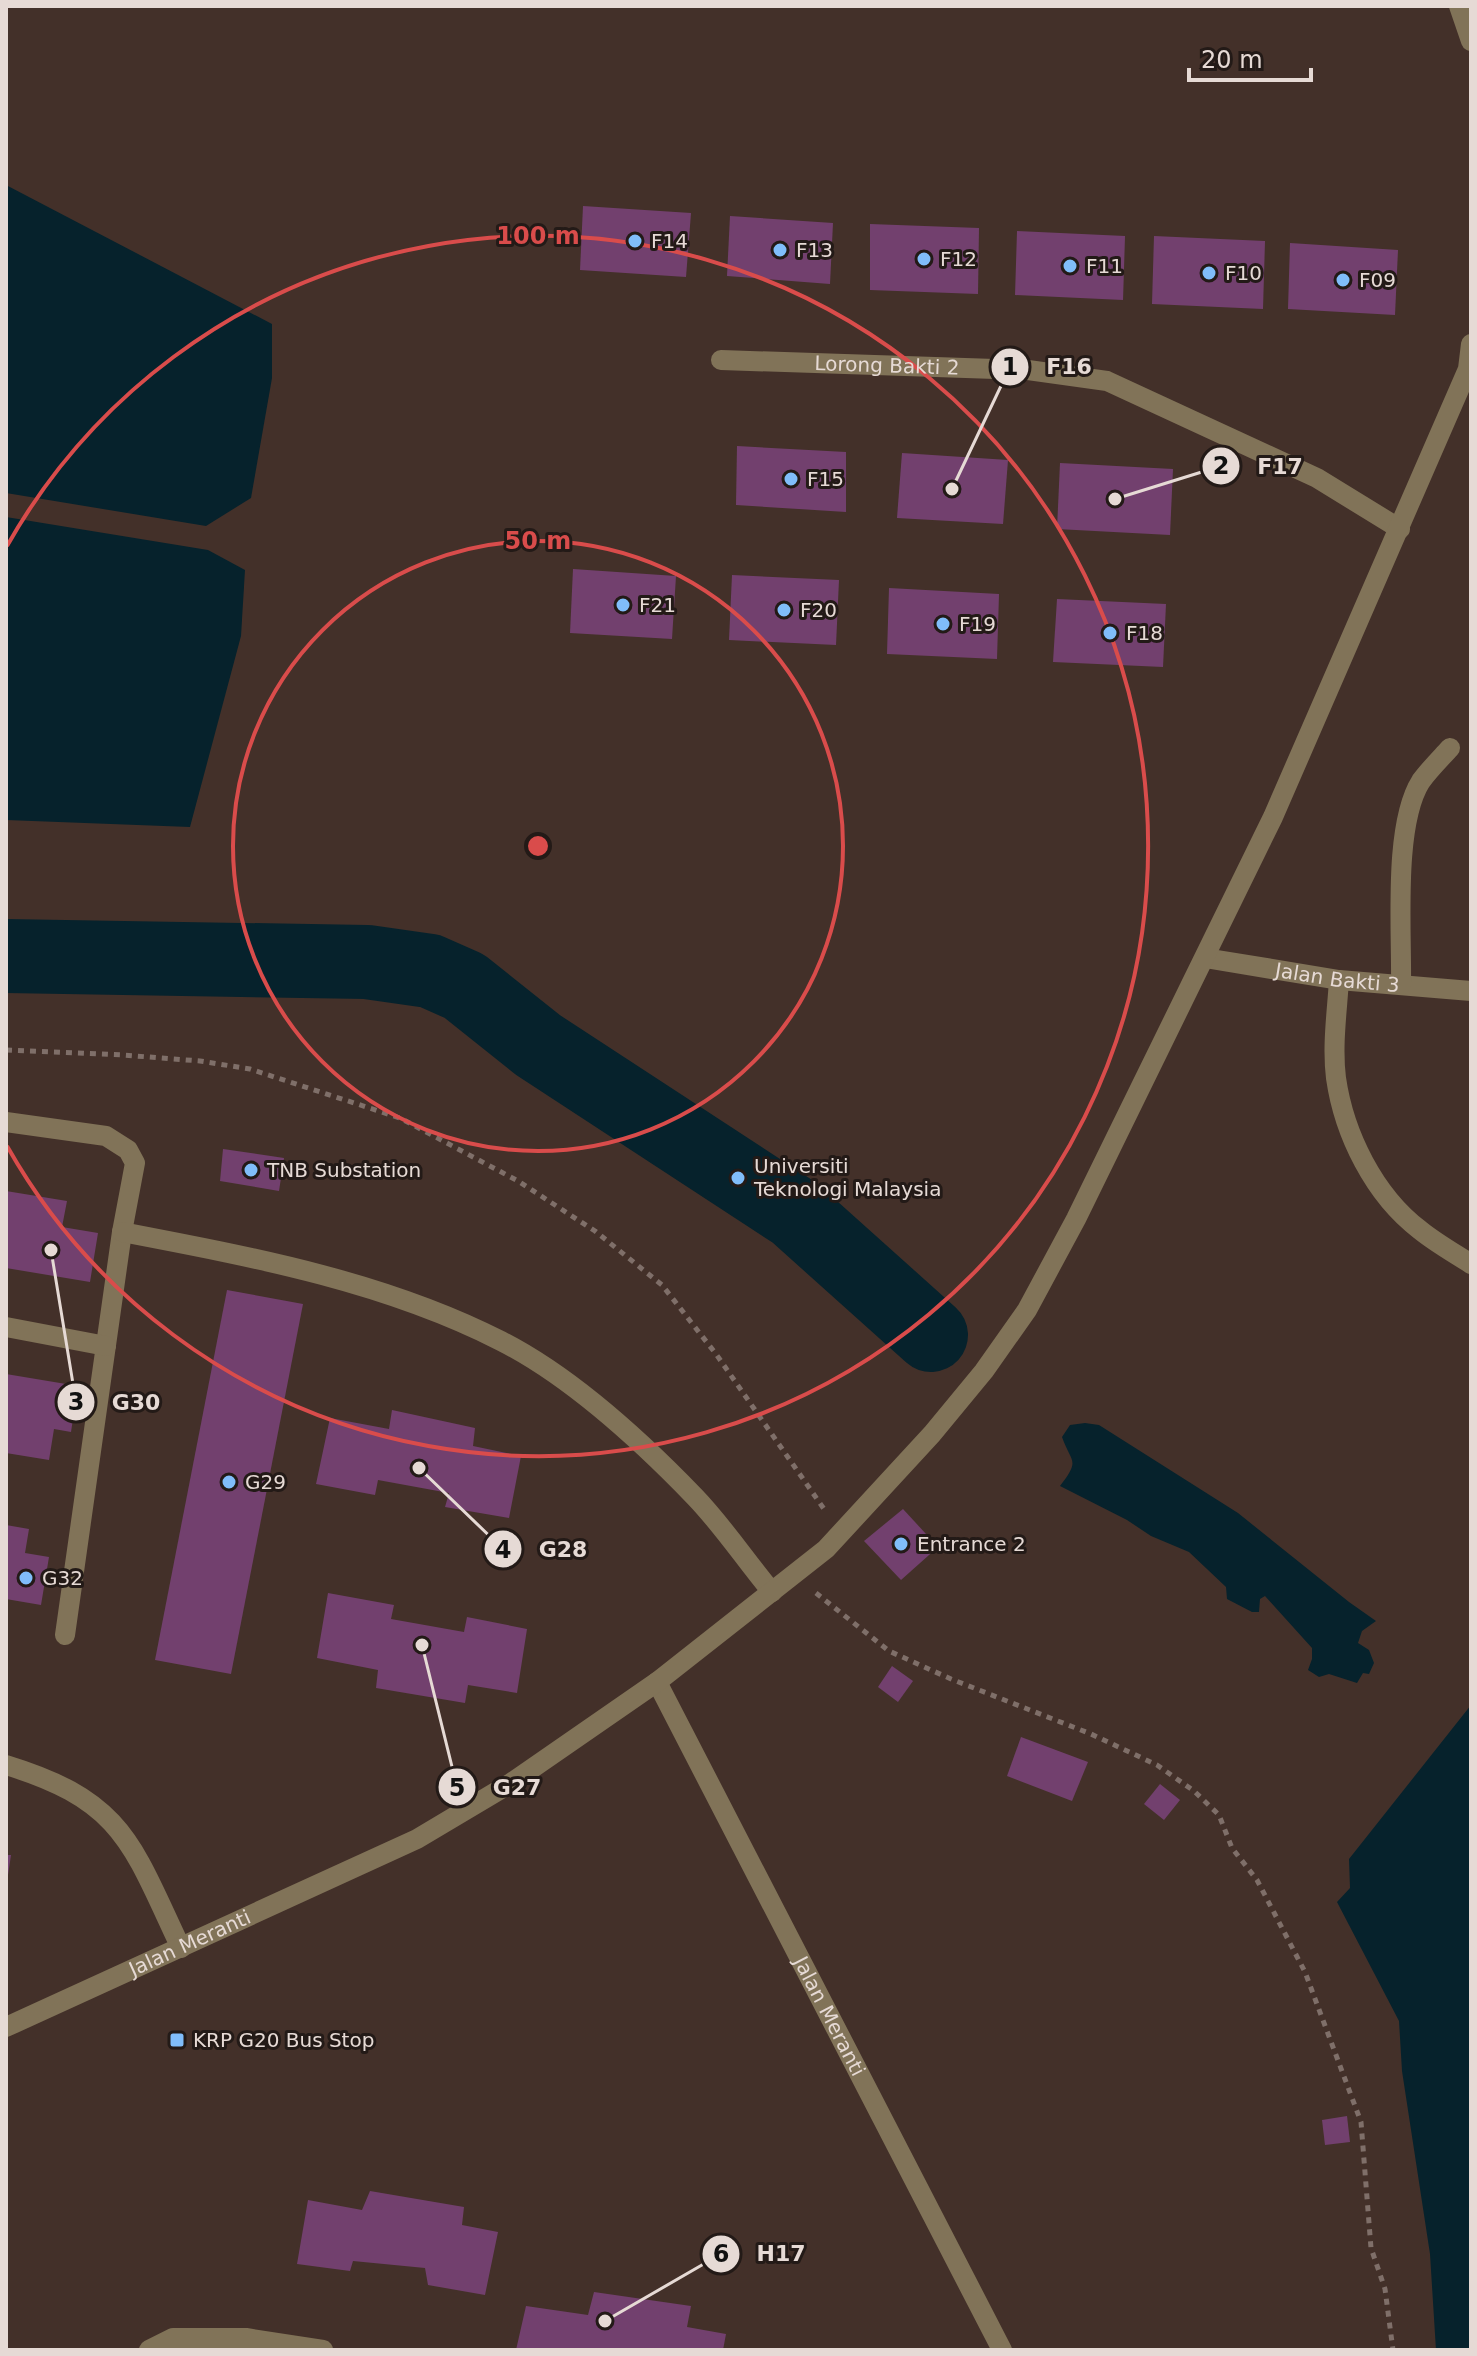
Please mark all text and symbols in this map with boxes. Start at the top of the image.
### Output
scale bar [1189,32,1311,82]
text: 20 m [1201,46,1263,74]
text: 100 m [496,222,580,250]
place label: F14 [651,229,688,253]
marker: F14 [626,232,644,250]
place label: F13 [796,238,833,262]
marker: F13 [771,241,789,259]
place label: F12 [940,247,977,271]
marker: F12 [915,250,933,268]
place label: F11 [1086,254,1123,278]
marker: F11 [1061,257,1079,275]
place label: F10 [1225,261,1262,285]
marker: F10 [1200,264,1218,282]
place label: F09 [1359,268,1396,292]
marker: F09 [1334,271,1352,289]
callout: F16 [990,344,1108,390]
street label: Lorong Bakti 2 [814,351,960,380]
text: 1 [1002,353,1018,381]
text: F16 [1046,354,1092,379]
callout: F17 [1201,443,1319,489]
text: 2 [1213,452,1229,480]
text: F17 [1257,454,1303,479]
place label: F15 [807,467,844,491]
marker: F15 [782,470,800,488]
text: 50 m [505,527,571,555]
place label: F21 [639,593,676,617]
marker: F21 [614,596,632,614]
place label: F20 [800,598,837,622]
marker: F20 [775,601,793,619]
place label: F19 [959,612,996,636]
marker: F19 [934,615,952,633]
place label: F18 [1126,621,1163,645]
marker: F18 [1101,624,1119,642]
centre of rings [524,832,552,860]
street label: Jalan Bakti 3 [1272,957,1401,997]
place label: Universiti Teknologi Malaysia [753,1154,941,1201]
place label: TNB Substation [266,1158,421,1182]
marker: TNB Substation [242,1161,260,1179]
marker: Universiti Teknologi Malaysia [729,1169,747,1187]
callout: G30 [56,1379,177,1425]
text: 3 [68,1388,84,1416]
text: G30 [112,1390,160,1415]
place label: G29 [245,1470,286,1494]
marker: G29 [220,1473,238,1491]
callout: G28 [483,1526,604,1572]
place label: Entrance 2 [917,1532,1026,1556]
marker: Entrance 2 [892,1535,910,1553]
text: 4 [495,1536,511,1564]
text: G28 [539,1537,587,1562]
place label: G32 [42,1566,83,1590]
marker: G32 [17,1569,35,1587]
callout: G27 [437,1764,558,1810]
text: 5 [449,1774,465,1802]
text: G27 [493,1775,541,1800]
street label: Jalan Meranti [123,1905,254,1982]
street label: Jalan Meranti [788,1950,870,2080]
place label: KRP G20 Bus Stop [193,2028,374,2052]
marker: KRP G20 Bus Stop [168,2031,186,2049]
callout: H17 [701,2231,822,2277]
text: 6 [713,2240,729,2268]
text: H17 [756,2241,806,2266]

